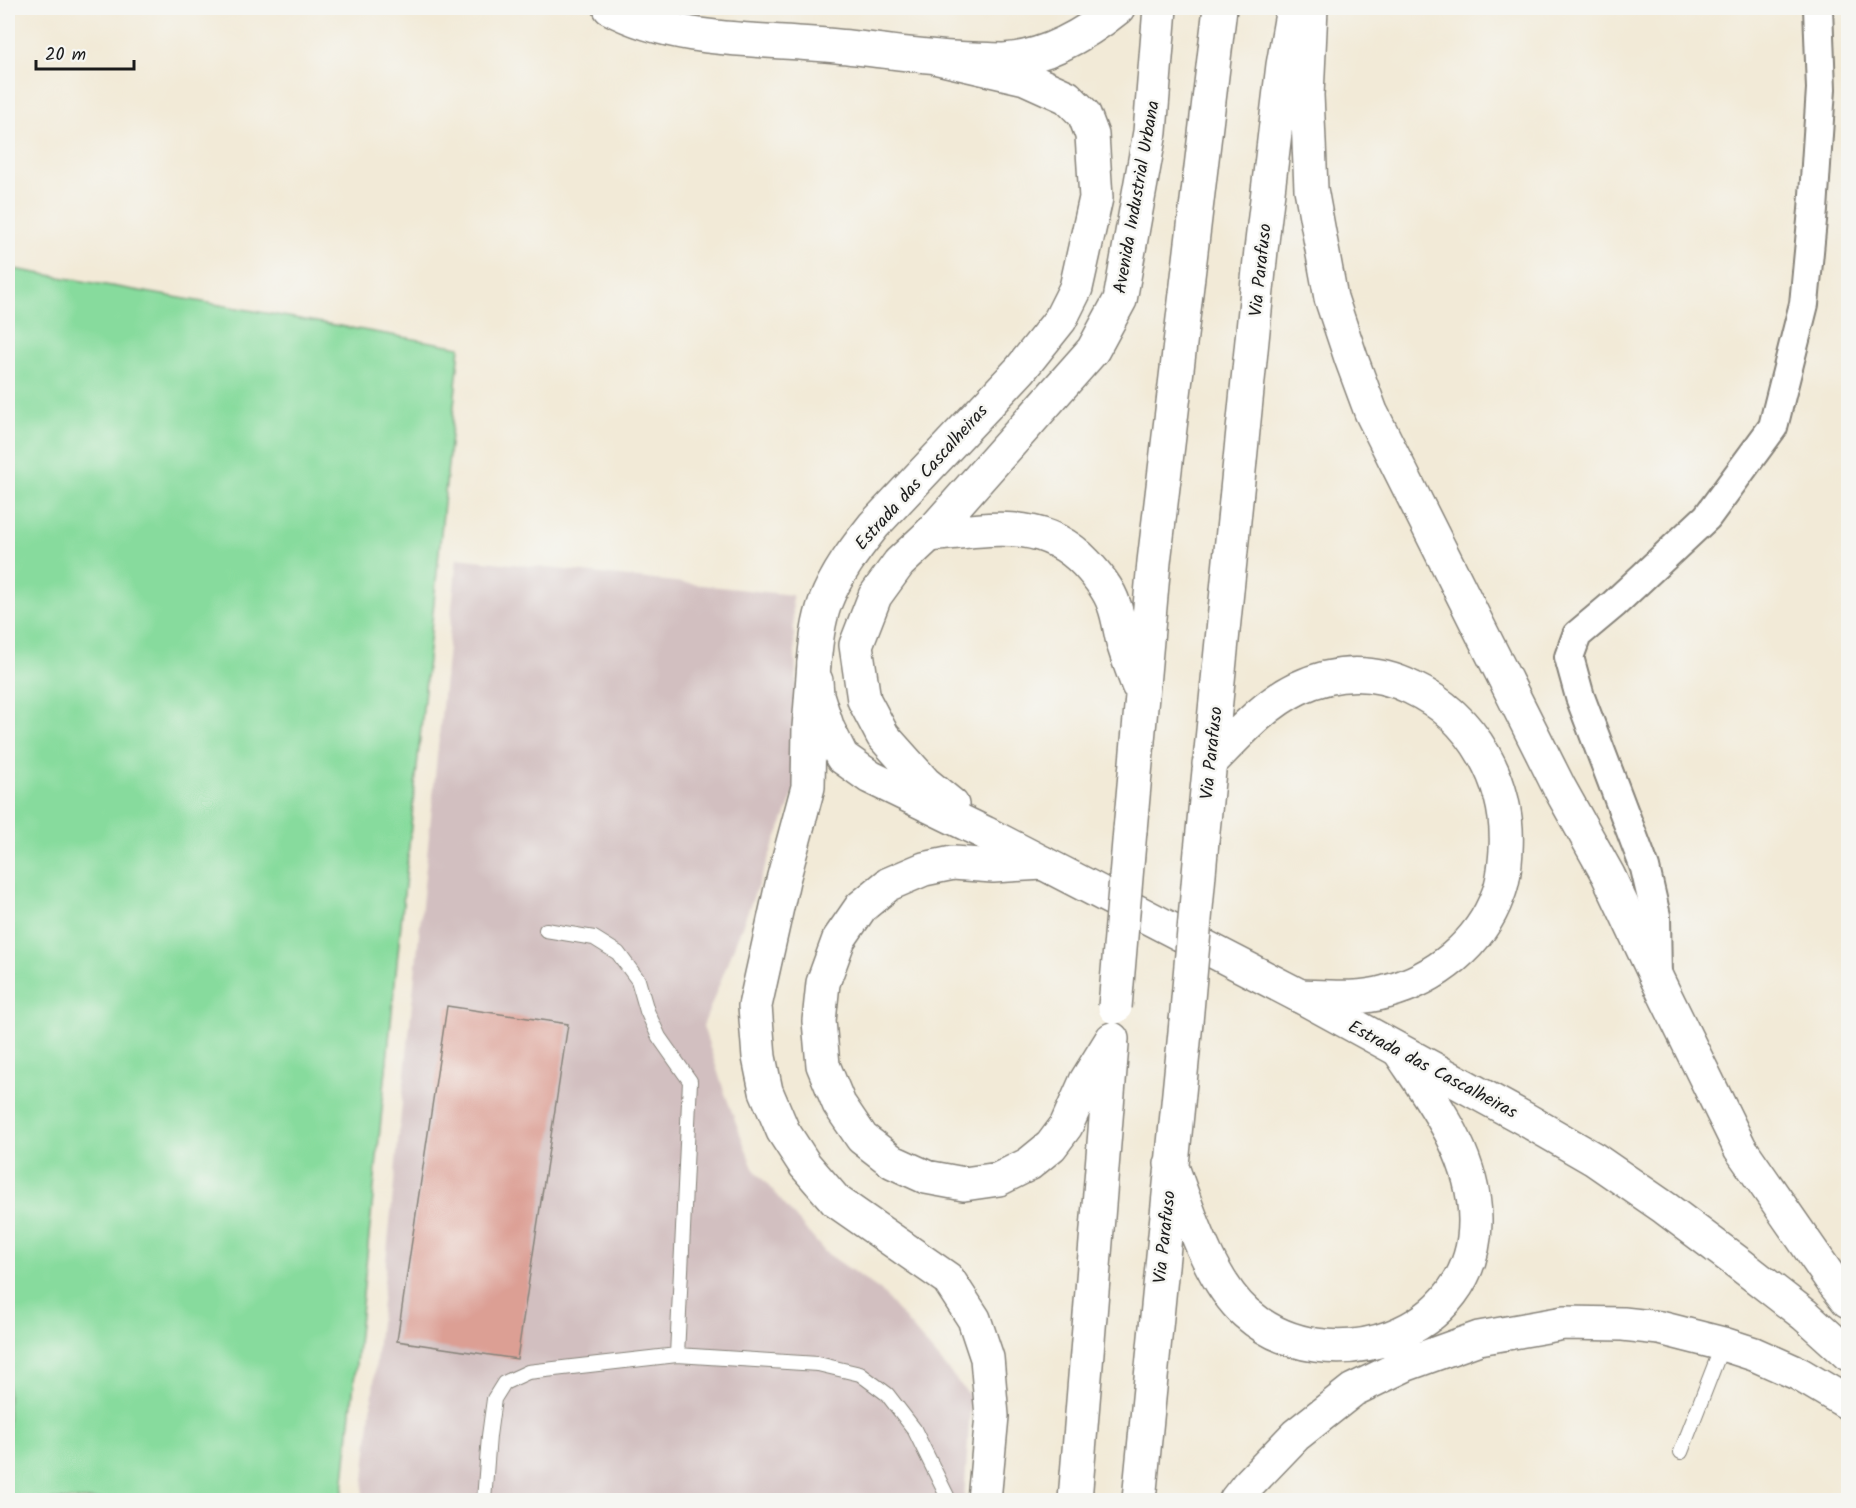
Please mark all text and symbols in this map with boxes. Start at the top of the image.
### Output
scale bar [36,33,134,71]
text: 20 m [45,41,86,70]
street label: Avenida Industrial Urbana [1106,98,1169,296]
street label: Via Parafuso [1242,222,1281,318]
street label: Estrada das Cascalheiras [848,398,996,558]
street label: Via Parafuso [1193,705,1232,801]
street label: Estrada das Cascalheiras [1342,1013,1523,1127]
street label: Via Parafuso [1146,1189,1185,1285]

